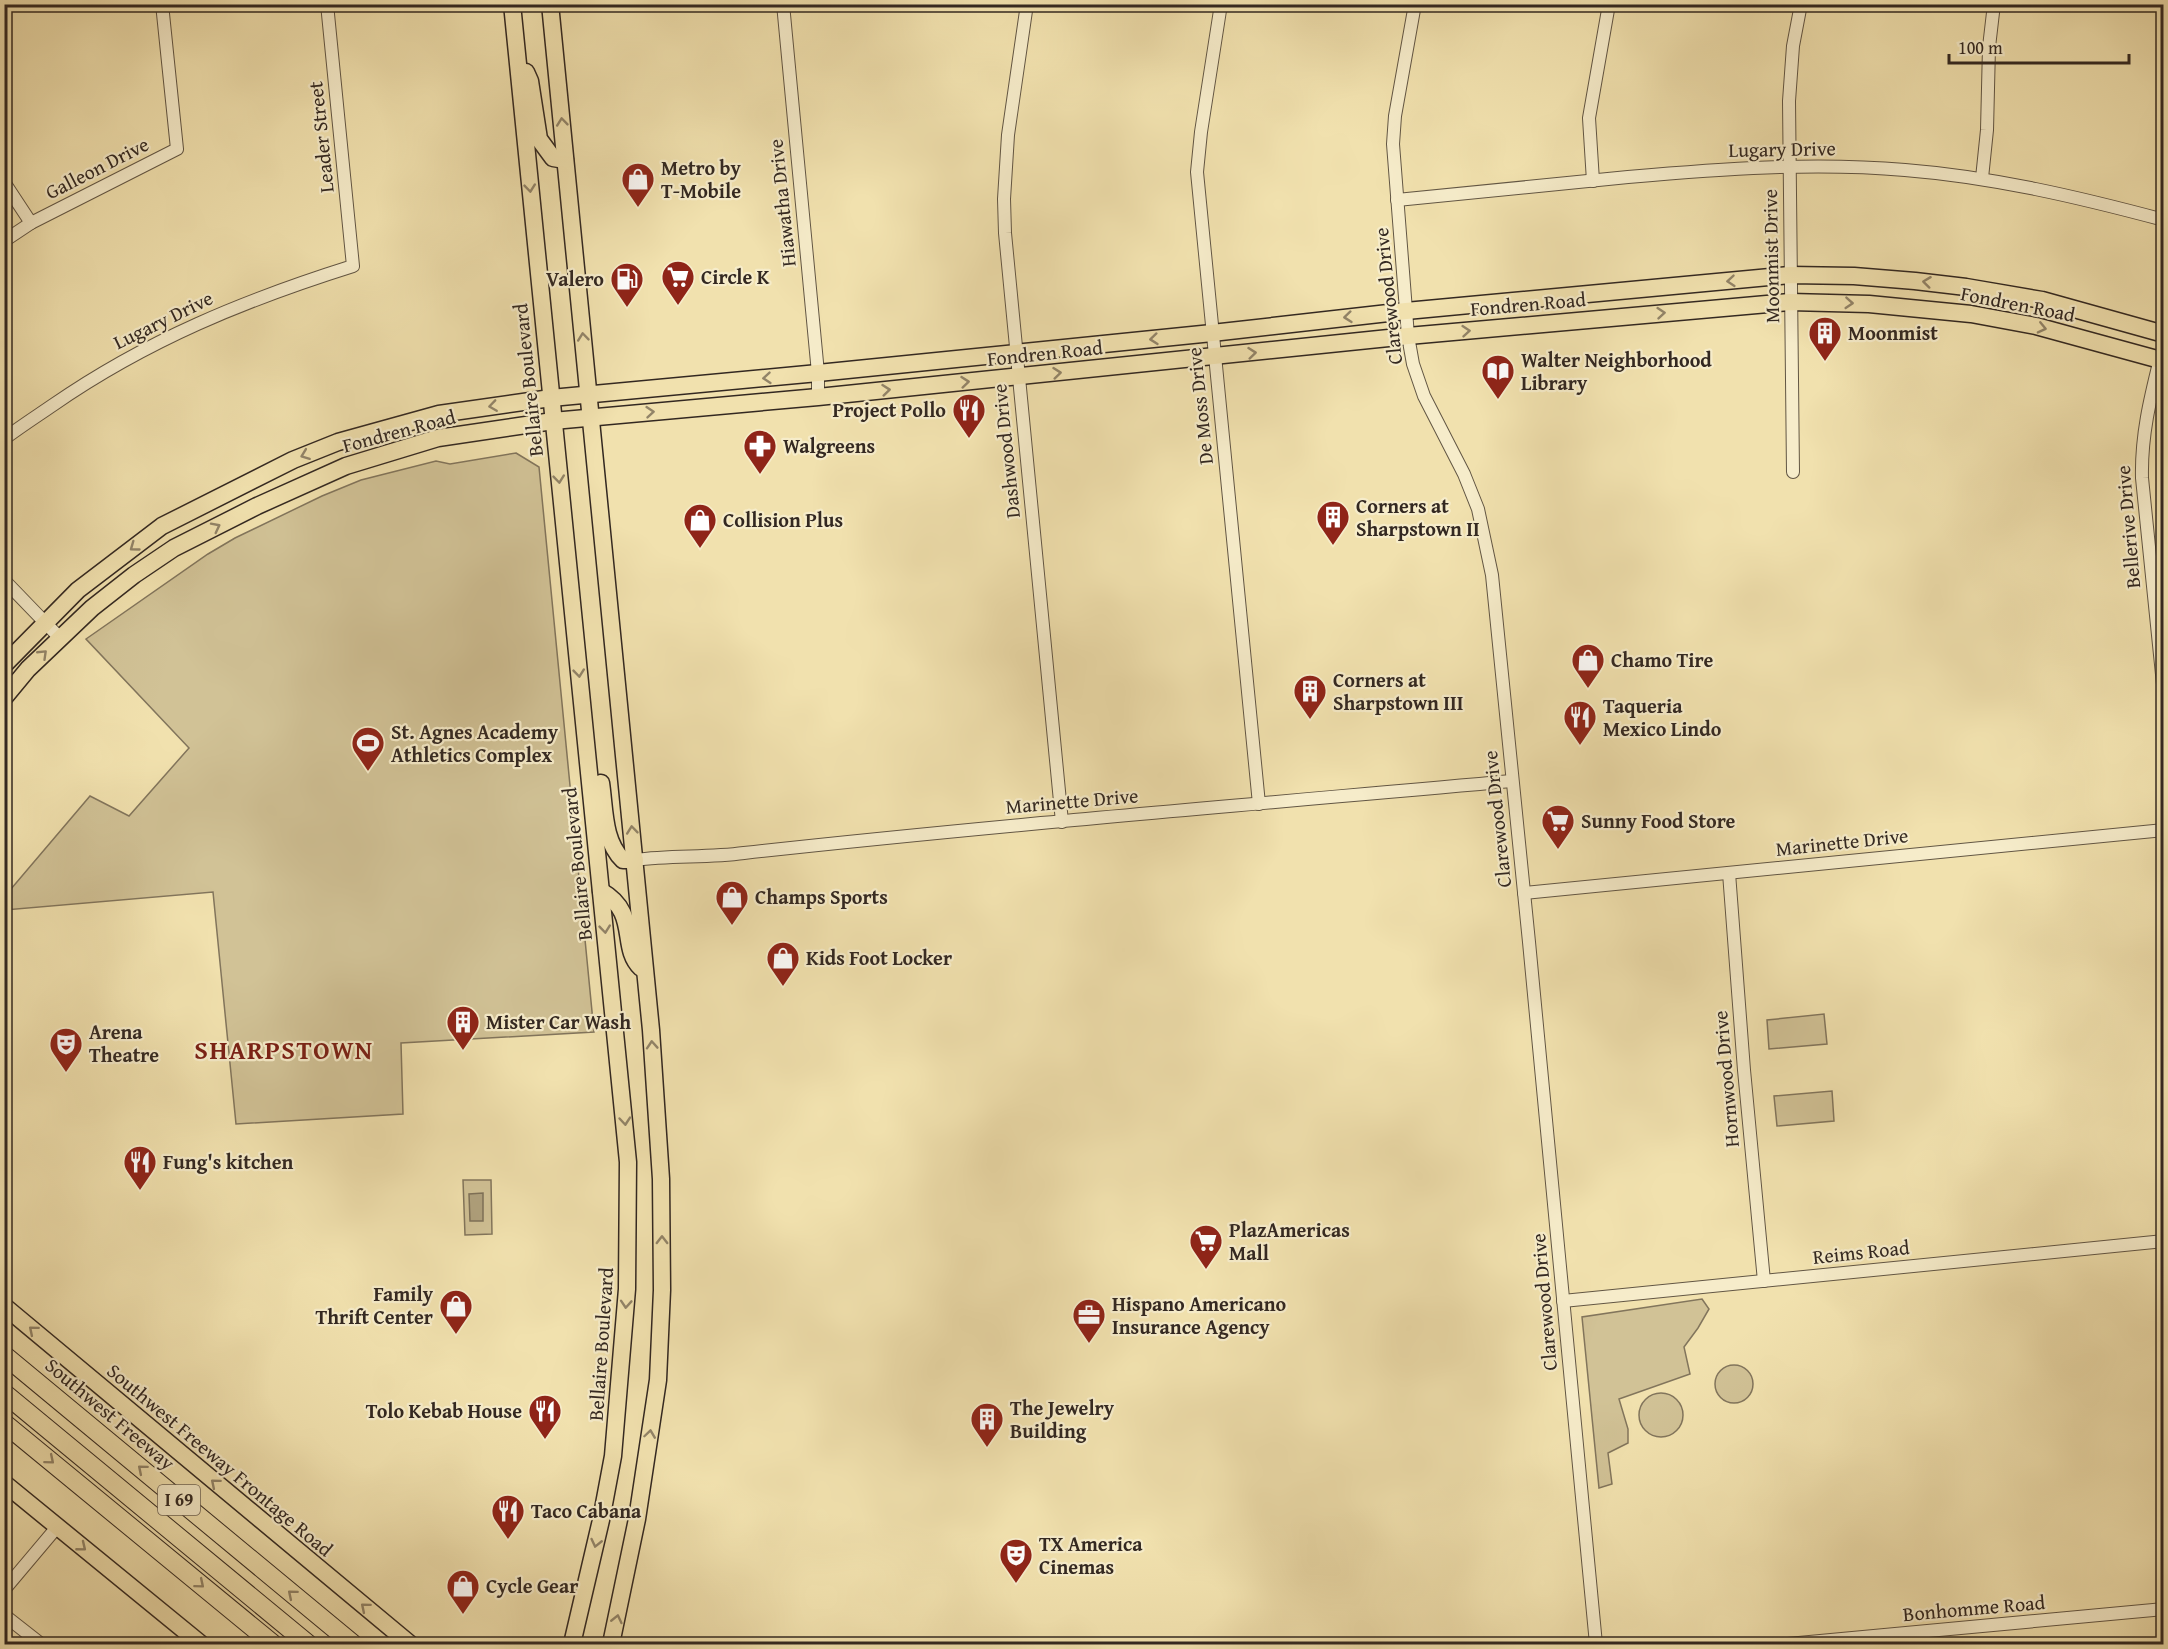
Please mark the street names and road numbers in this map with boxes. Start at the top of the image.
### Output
street label: Leader Street [300,80,341,194]
street label: Galleon Drive [40,129,154,206]
street label: Lugary Drive [1728,133,1836,164]
street label: Hiawatha Drive [760,138,803,268]
street label: Moonmist Drive [1755,189,1786,323]
street label: Clarewood Drive [1366,226,1409,366]
street label: Fondren Road [1958,278,2078,329]
street label: Lugary Drive [108,283,217,356]
street label: Fondren Road [1469,284,1587,323]
street label: Bellaire Boulevard [505,302,550,458]
street label: Fondren Road [986,332,1104,373]
street label: De Moss Drive [1179,346,1220,466]
street label: Dashwood Drive [984,382,1027,520]
street label: Fondren Road [339,401,459,460]
street label: Bellerive Drive [2108,464,2147,590]
street label: Clarewood Drive [1475,749,1518,889]
street label: Marinette Drive [1004,780,1140,821]
street label: Bellaire Boulevard [554,786,599,942]
street label: Marinette Drive [1774,820,1910,863]
street label: Hornwood Drive [1705,1009,1746,1149]
street label: Clarewood Drive [1523,1232,1564,1372]
street label: Reims Road [1811,1232,1911,1271]
street label: Bellaire Boulevard [581,1266,620,1422]
street label: Southwest Freeway [39,1351,182,1477]
street label: Southwest Freeway Frontage Road [101,1356,340,1563]
road number: I 69 [158,1485,200,1515]
street label: Bonhomme Road [1902,1587,2047,1628]

